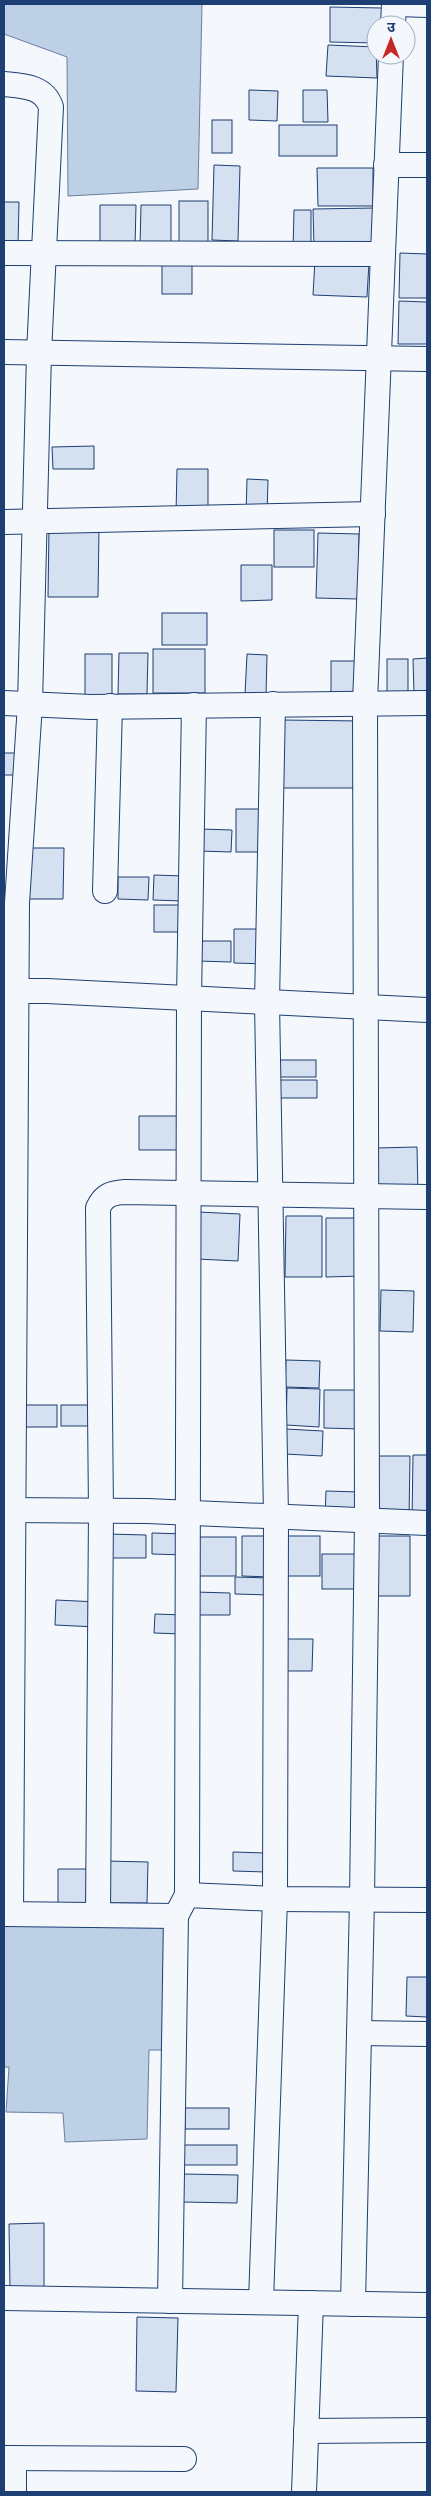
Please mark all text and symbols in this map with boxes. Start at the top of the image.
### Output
north arrow [366,15,416,65]
text: उ [387,19,396,36]

